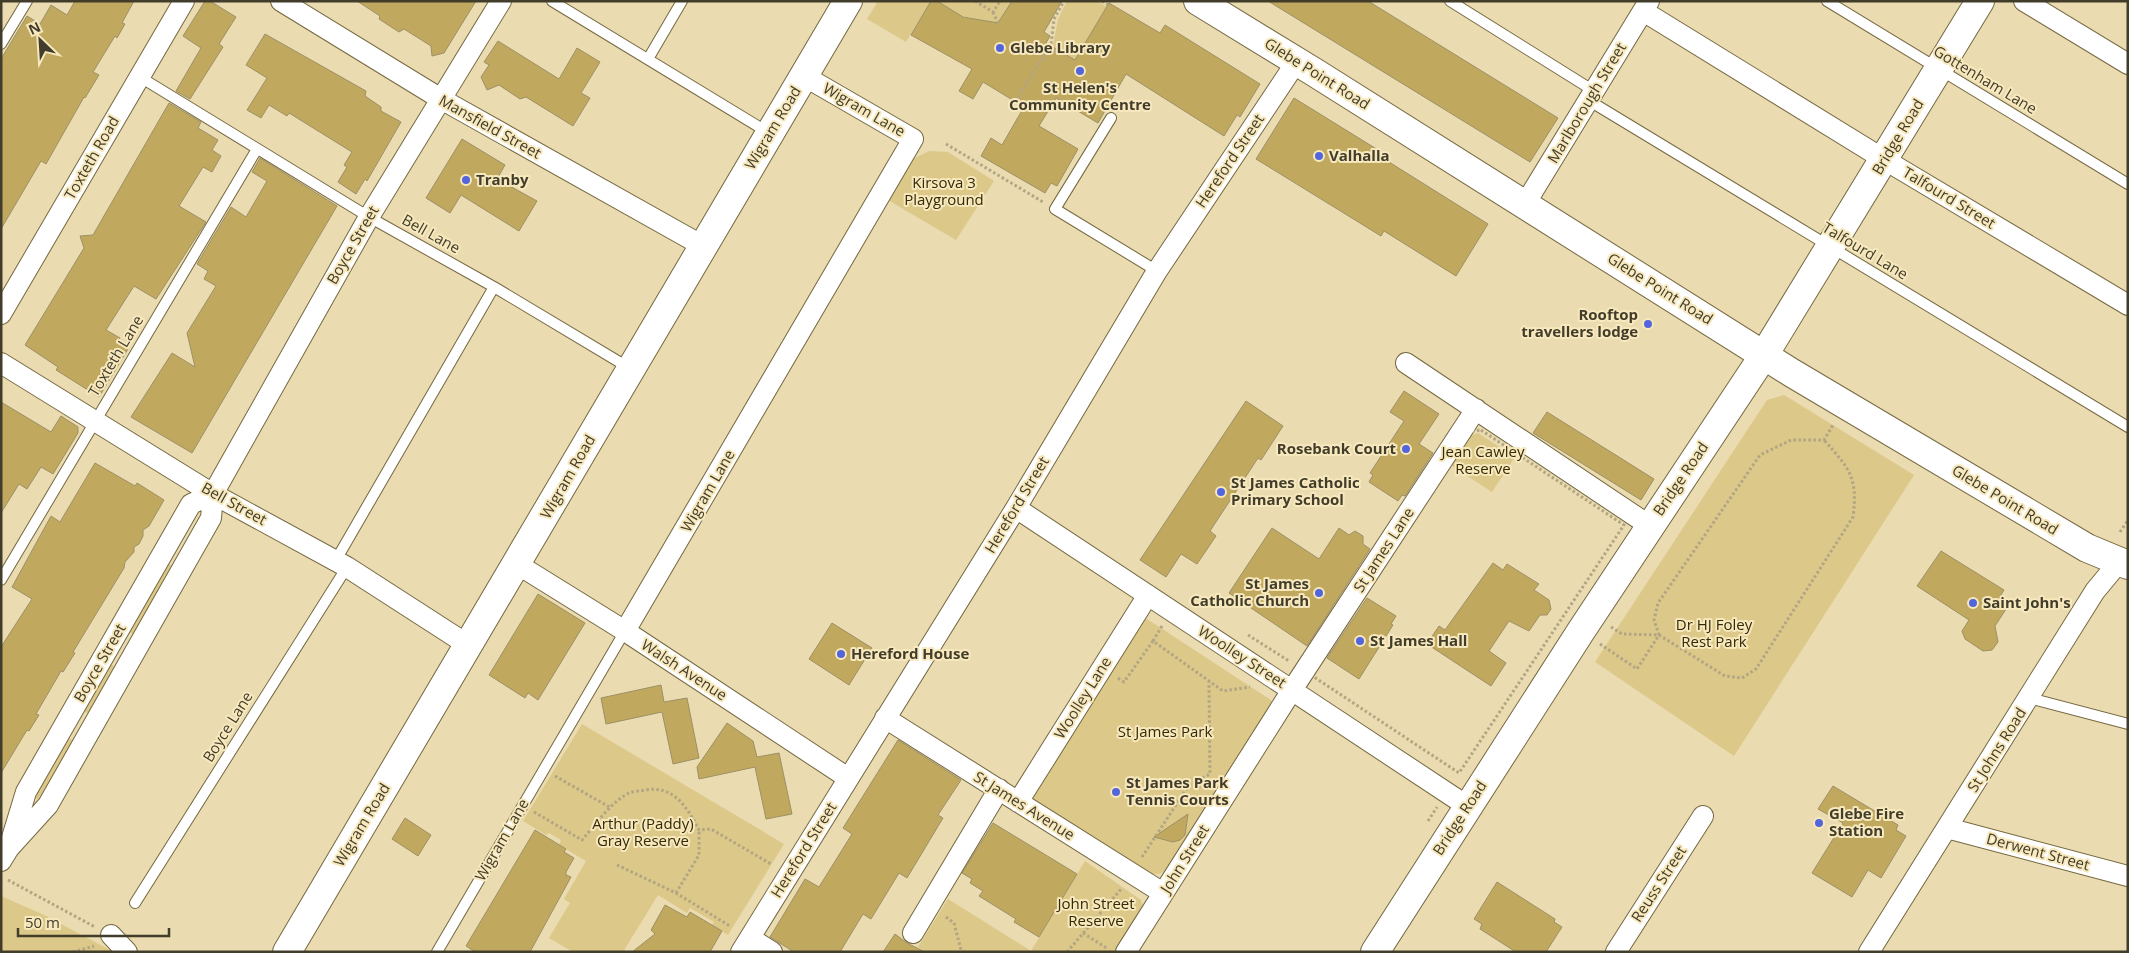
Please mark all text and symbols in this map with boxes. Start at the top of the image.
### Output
north arrow [15,15,65,65]
text: N [25,17,43,39]
street label: Glebe Point Road [1261,33,1374,114]
place label: Glebe Library [1010,37,1111,57]
street label: Marlborough Street [1542,38,1630,167]
street label: Gottenham Lane [1930,40,2041,118]
marker: Glebe Library [994,42,1006,54]
marker: St Helen's Community Centre [1074,65,1086,77]
place label: St Helen's Community Centre [1009,77,1151,114]
street label: Wigram Lane [820,78,909,141]
street label: Wigram Road [739,82,805,173]
street label: Mansfield Street [436,90,545,163]
street label: Bridge Road [1867,95,1928,178]
street label: Hereford Street [1190,110,1268,211]
street label: Toxteth Road [59,112,123,203]
place label: Valhalla [1329,145,1390,165]
marker: Valhalla [1313,150,1325,162]
street label: Talfourd Street [1899,162,2000,233]
place label: Tranby [476,169,529,189]
park label: Kirsova 3 Playground [904,172,984,209]
marker: Tranby [460,174,472,186]
street label: Boyce Street [322,202,383,287]
street label: Bell Lane [399,209,464,257]
street label: Talfourd Lane [1819,217,1912,284]
street label: Glebe Point Road [1604,248,1717,329]
place label: Rooftop travellers lodge [1521,304,1638,341]
street label: Toxteth Lane [83,311,147,400]
marker: Rooftop travellers lodge [1642,318,1654,330]
street label: Wigram Road [535,431,599,522]
place label: Rosebank Court [1277,438,1396,458]
street label: Bridge Road [1648,438,1712,519]
park label: Jean Cawley Reserve [1439,441,1525,478]
marker: Rosebank Court [1400,443,1412,455]
street label: Wigram Lane [676,446,739,535]
street label: Hereford Street [979,453,1053,556]
street label: Glebe Point Road [1949,459,2062,539]
place label: St James Catholic Primary School [1231,472,1360,509]
street label: Bell Street [198,477,271,529]
marker: St James Catholic Primary School [1215,486,1227,498]
street label: St James Lane [1348,503,1418,596]
place label: St James Catholic Church [1190,573,1309,610]
marker: St James Catholic Church [1313,587,1325,599]
place label: Saint John's [1983,592,2071,612]
marker: Saint John's [1967,597,1979,609]
park label: Dr HJ Foley Rest Park [1676,614,1753,651]
street label: Boyce Street [69,620,130,705]
street label: Woolley Street [1195,620,1290,692]
place label: St James Hall [1370,630,1467,650]
street label: Walsh Avenue [638,634,731,704]
marker: St James Hall [1354,635,1366,647]
place label: Hereford House [851,643,969,663]
marker: Hereford House [835,648,847,660]
street label: Woolley Lane [1049,653,1115,742]
street label: Boyce Lane [198,687,257,765]
street label: St Johns Road [1962,704,2030,795]
park label: St James Park [1118,721,1212,741]
street label: St James Avenue [970,766,1079,844]
place label: St James Park Tennis Courts [1126,772,1229,809]
street label: Bridge Road [1428,776,1491,859]
street label: Wigram Road [328,779,394,870]
marker: St James Park Tennis Courts [1110,786,1122,798]
street label: Wigram Lane [470,795,533,884]
street label: Hereford Street [766,798,841,901]
place label: Glebe Fire Station [1829,803,1904,840]
park label: Arthur (Paddy) Gray Reserve [592,813,694,850]
marker: Glebe Fire Station [1813,817,1825,829]
street label: John Street [1154,820,1213,898]
street label: Derwent Street [1985,828,2092,874]
street label: Reuss Street [1626,842,1690,925]
park label: John Street Reserve [1055,893,1135,930]
scale bar [18,906,169,938]
text: 50 m [25,912,60,932]

